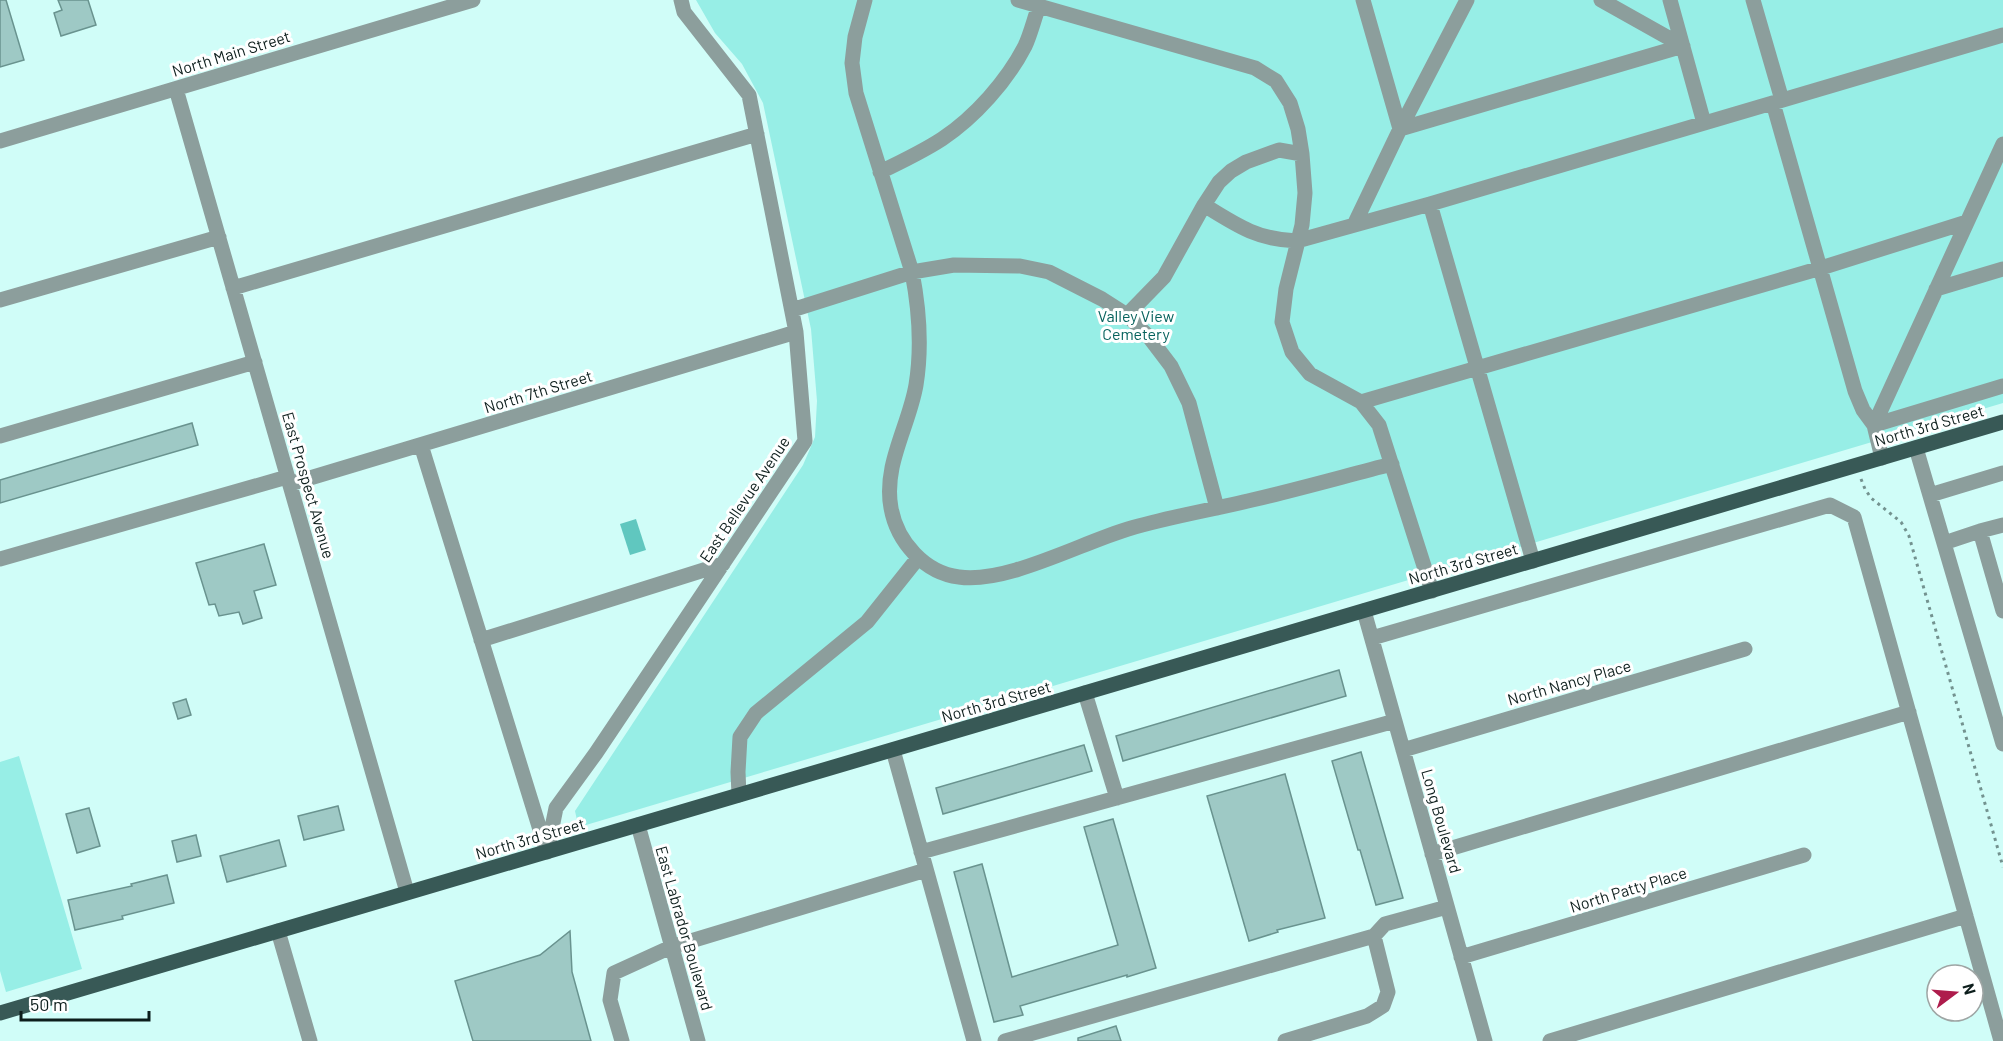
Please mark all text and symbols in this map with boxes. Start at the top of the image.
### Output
street label: North Main Street [170,26,292,80]
park label: Valley View Cemetery [1098,306,1175,343]
street label: North 7th Street [482,366,594,416]
street label: North 3rd Street [1872,400,1986,450]
street label: East Prospect Avenue [279,409,339,561]
street label: East Bellevue Avenue [695,433,793,565]
street label: North 3rd Street [1406,538,1520,588]
street label: North Nancy Place [1505,655,1633,709]
street label: North 3rd Street [939,676,1053,726]
street label: Long Boulevard [1418,767,1466,875]
street label: North 3rd Street [473,813,587,863]
street label: East Labrador Boulevard [652,843,718,1013]
street label: North Patty Place [1567,862,1689,916]
north arrow [1925,963,1985,1023]
text: N [1959,981,1980,996]
scale bar [21,984,148,1022]
text: 50 m [30,993,68,1015]

